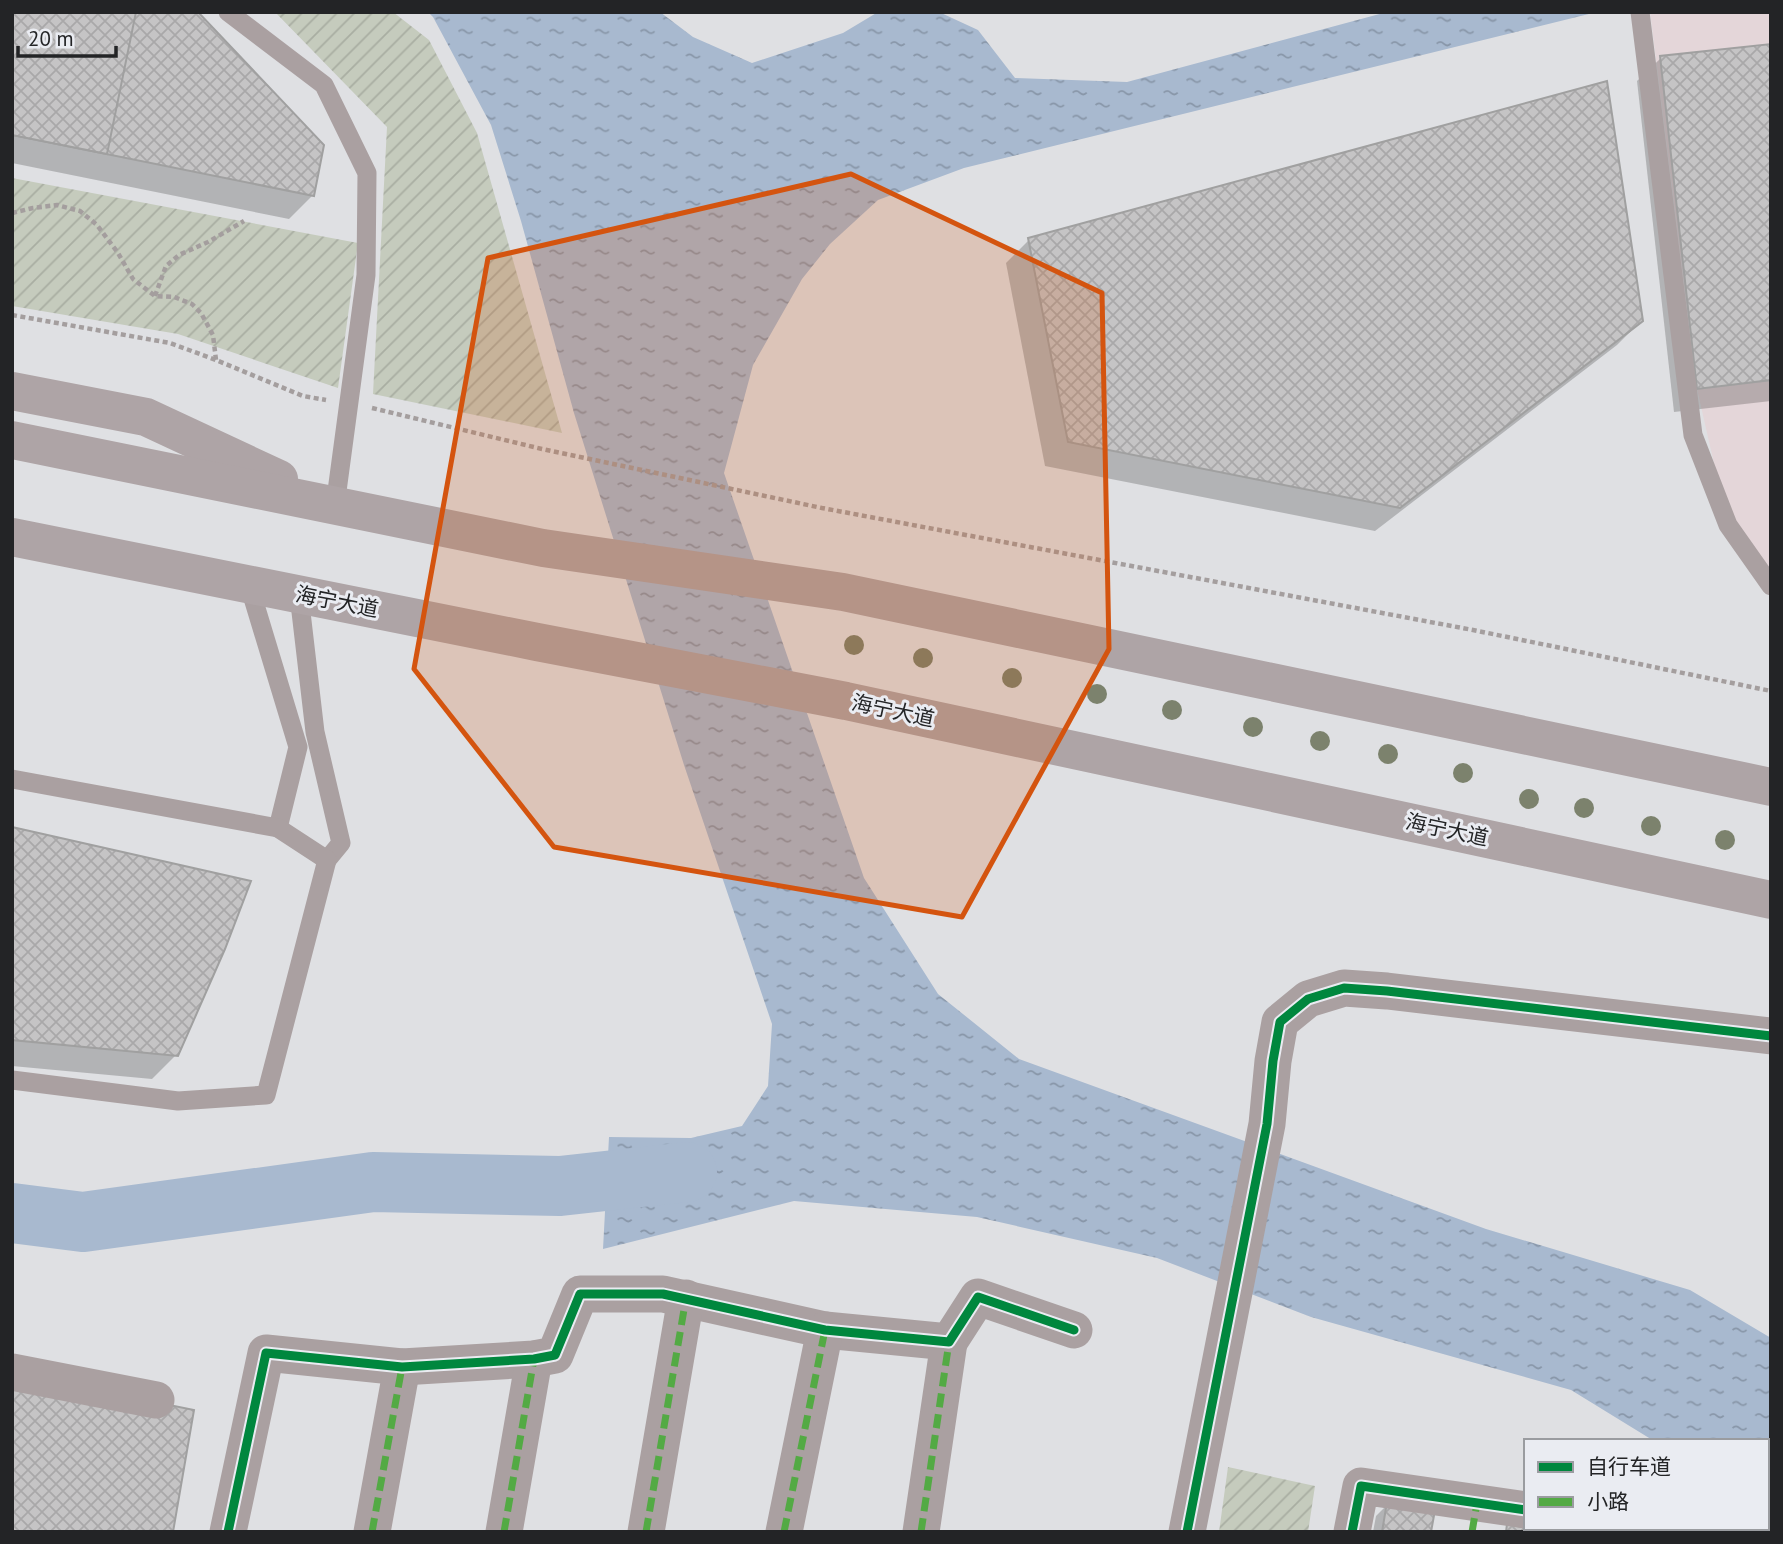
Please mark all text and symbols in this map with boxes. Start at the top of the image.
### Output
scale bar [18,14,116,58]
text: 20 m [28,25,74,52]
street label: 海宁大道 [293,580,381,623]
street label: 海宁大道 [849,689,937,732]
street label: 海宁大道 [1403,808,1491,851]
legend [1524,1439,1769,1530]
text: 自行车道 [1587,1453,1671,1480]
text: 小路 [1587,1488,1629,1515]

